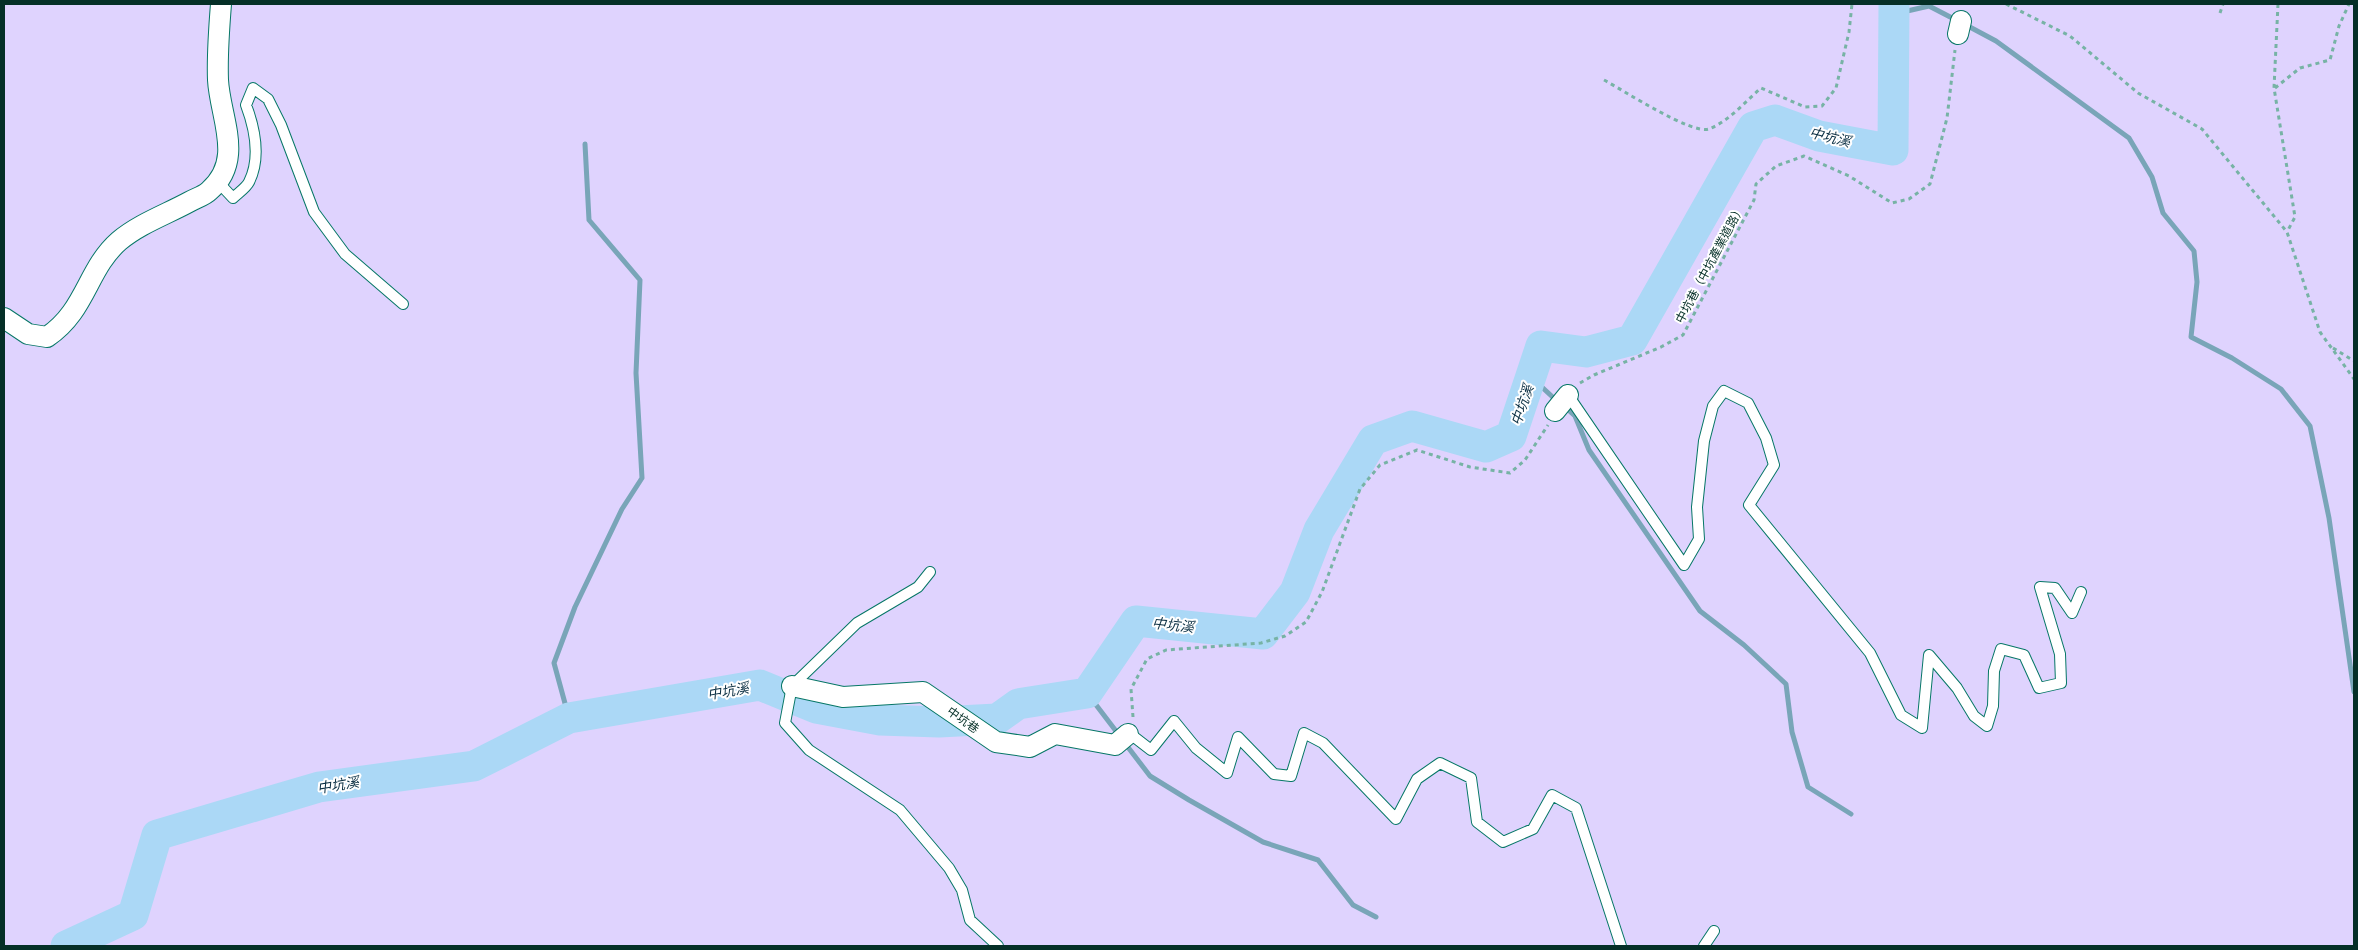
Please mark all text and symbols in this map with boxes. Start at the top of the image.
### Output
water label: 中坑溪 [1807,122,1855,151]
street label: 中坑巷（中坑產業道路） [1671,201,1748,326]
water label: 中坑溪 [1506,380,1538,428]
water label: 中坑溪 [1151,613,1197,636]
water label: 中坑溪 [706,677,752,704]
street label: 中坑巷 [944,702,983,737]
water label: 中坑溪 [316,772,362,797]

